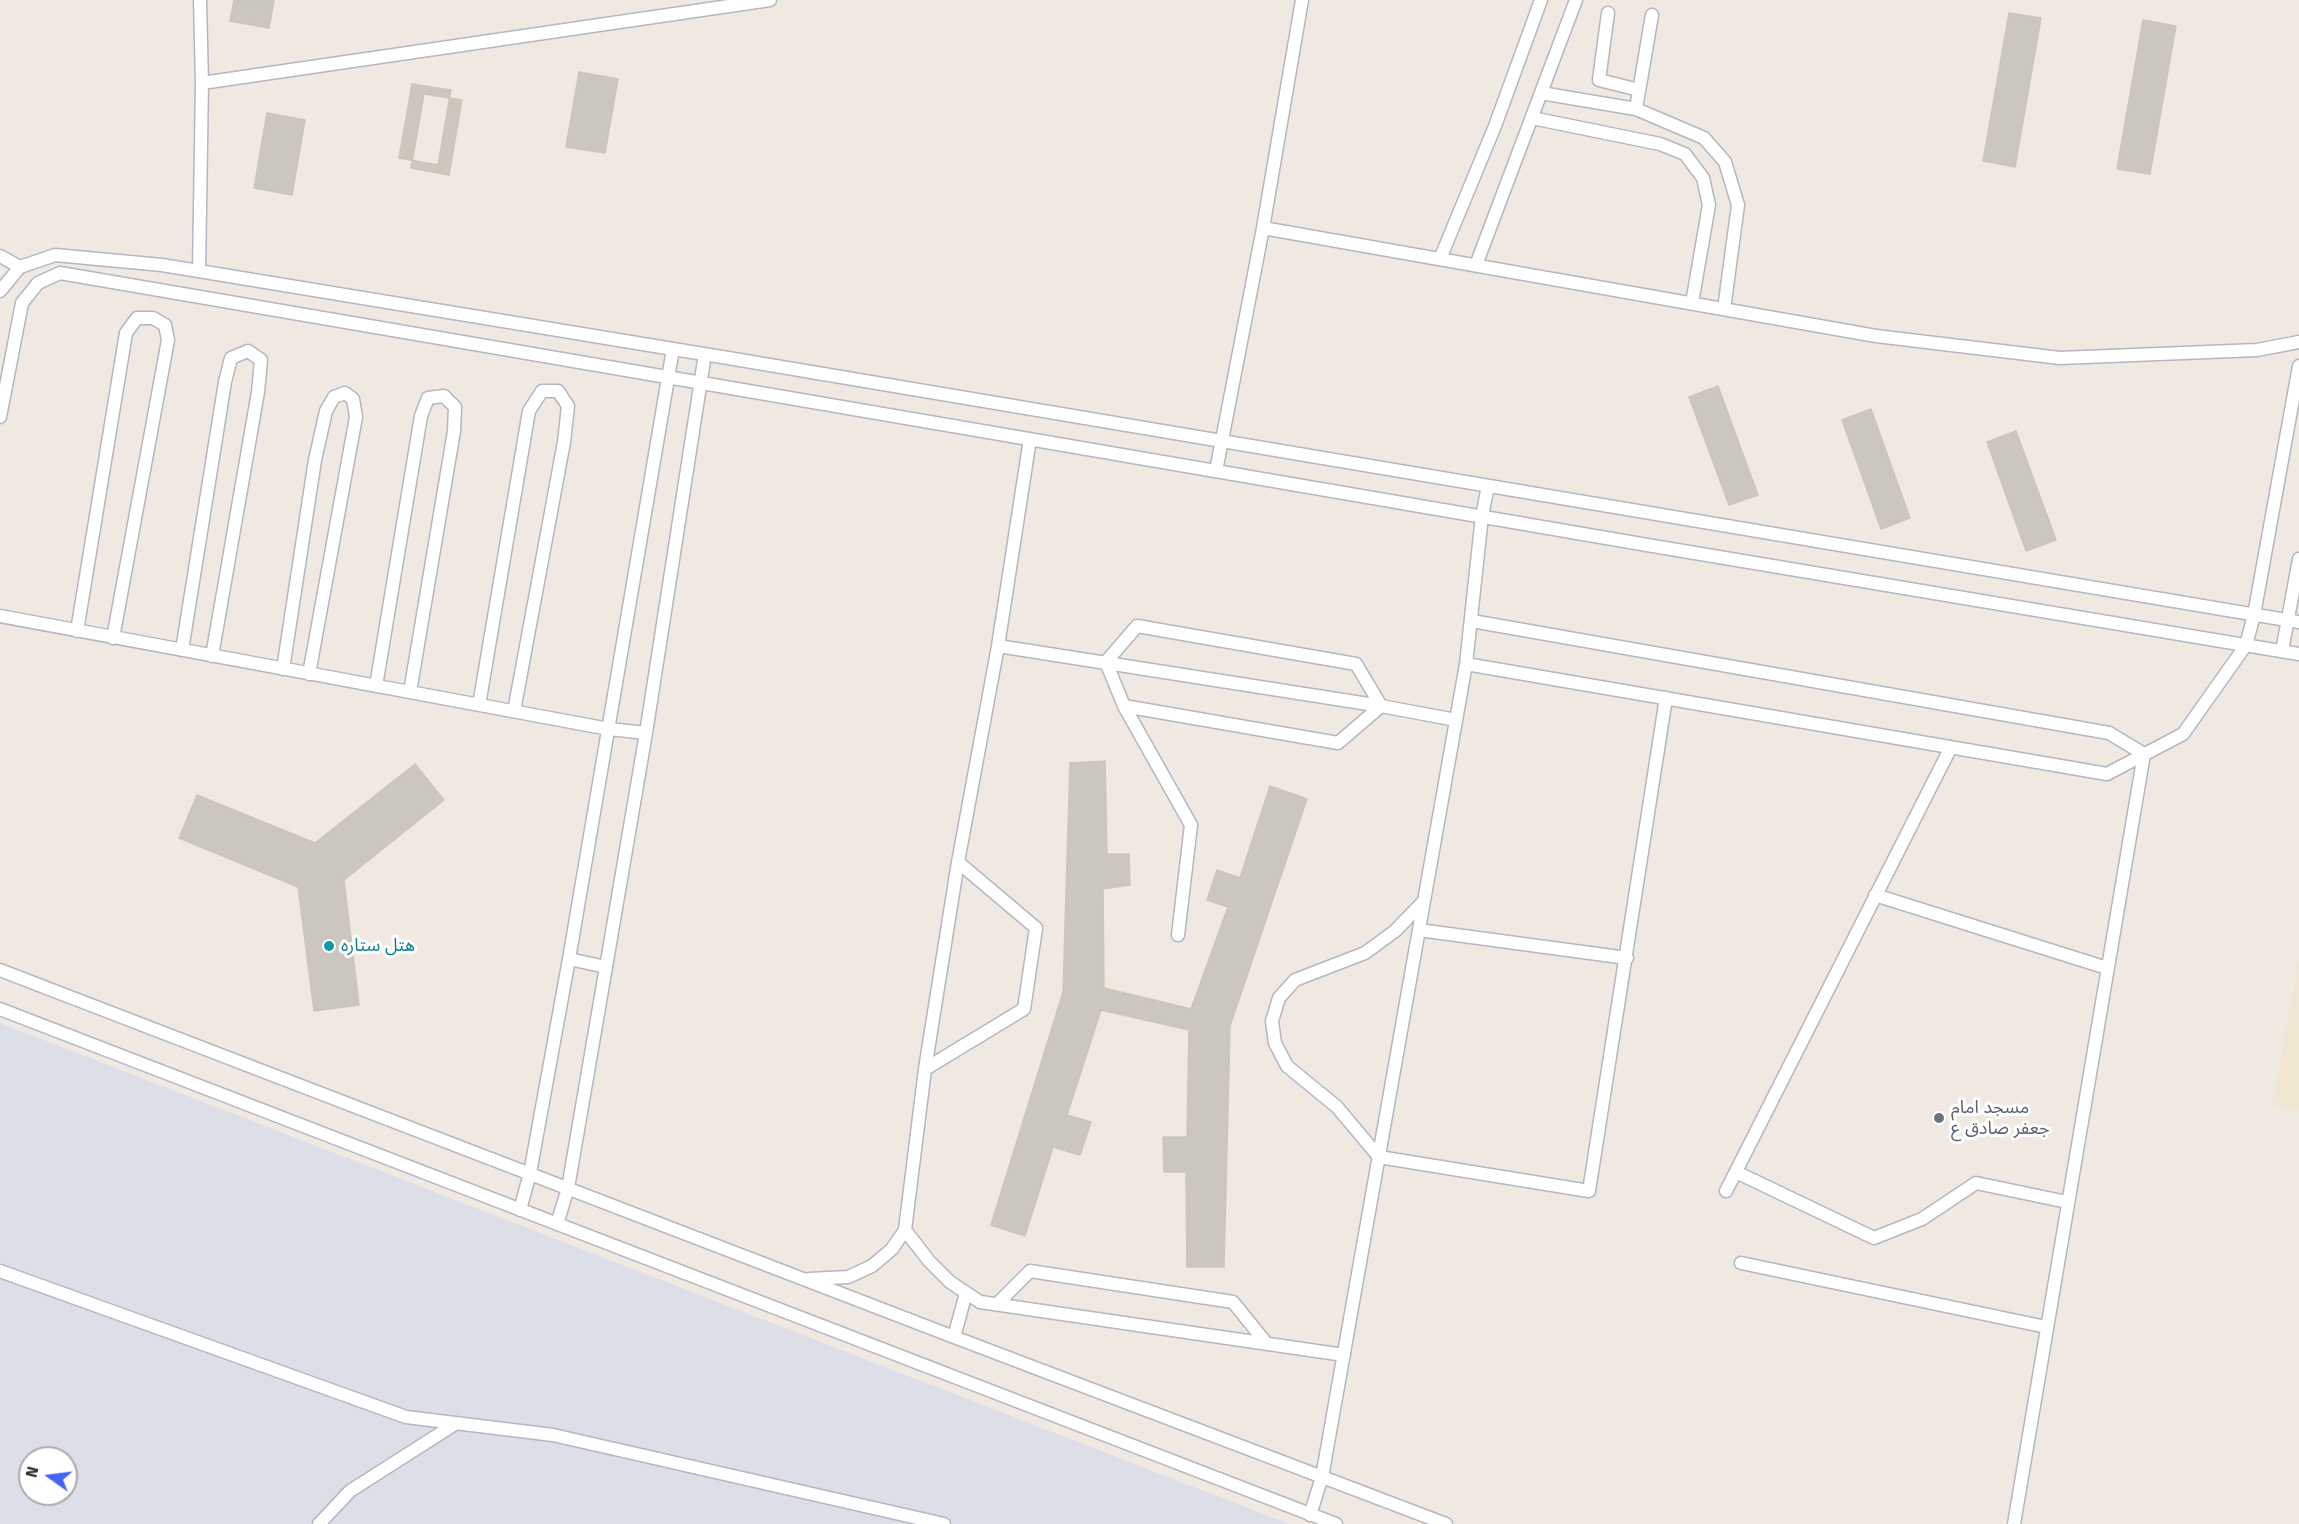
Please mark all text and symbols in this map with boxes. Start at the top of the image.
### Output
place label: هتل ستاره [341,935,415,957]
marker: هتل ستاره [322,939,336,953]
place label: مسجد امام جعفر صادق ع [1951,1097,2050,1140]
marker: مسجد امام جعفر صادق ع [1932,1111,1946,1125]
north arrow [18,1446,78,1506]
text: N [21,1465,42,1479]

